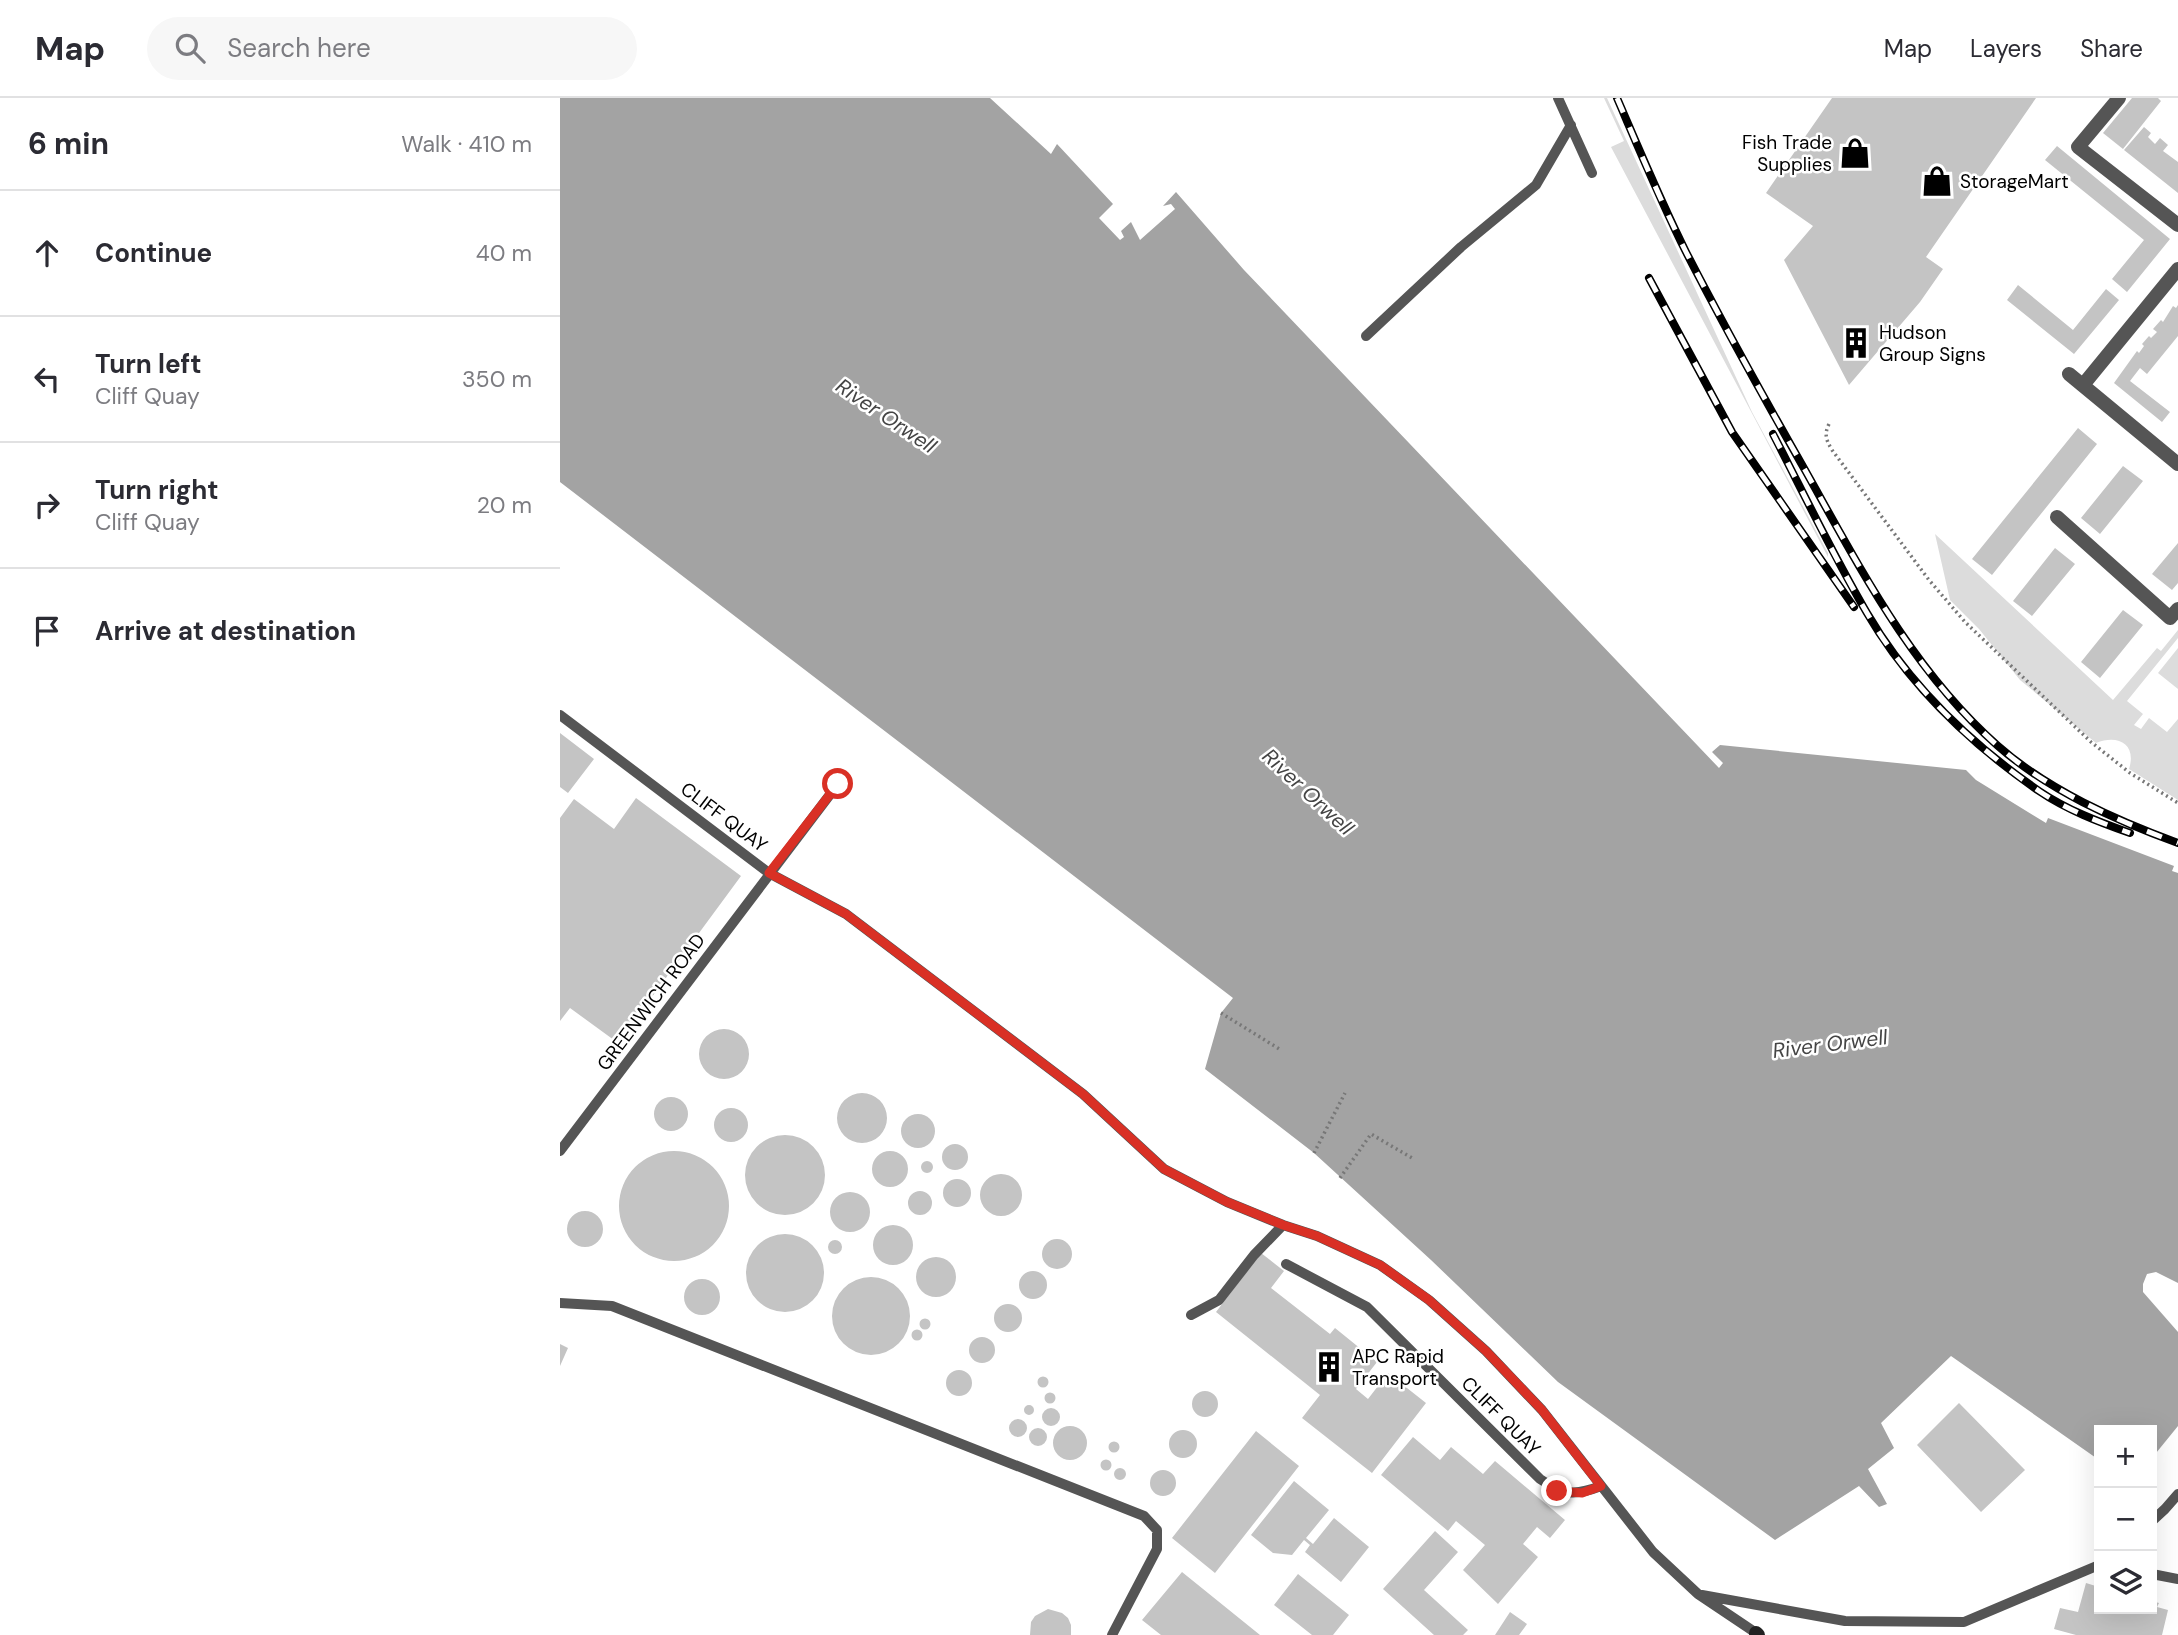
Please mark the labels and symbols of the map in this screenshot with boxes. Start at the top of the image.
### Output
place label: Fish Trade Supplies [1742,130,1832,177]
shop icon: Fish Trade Supplies [1838,136,1872,170]
shop icon: StorageMart [1920,164,1954,198]
place label: StorageMart [1960,169,2069,194]
place label: Hudson Group Signs [1879,320,1986,367]
building icon: Hudson Group Signs [1839,326,1873,360]
water label: River Orwell [830,372,942,460]
water label: River Orwell [1256,742,1360,842]
route start [822,768,853,799]
street label: CLIFF QUAY [676,776,772,858]
street label: GREENWICH ROAD [591,928,711,1076]
water label: River Orwell [1771,1023,1889,1065]
place label: APC Rapid Transport [1352,1344,1444,1391]
building icon: APC Rapid Transport [1312,1350,1346,1384]
street label: CLIFF QUAY [1456,1371,1546,1461]
route end [1541,1475,1572,1506]

